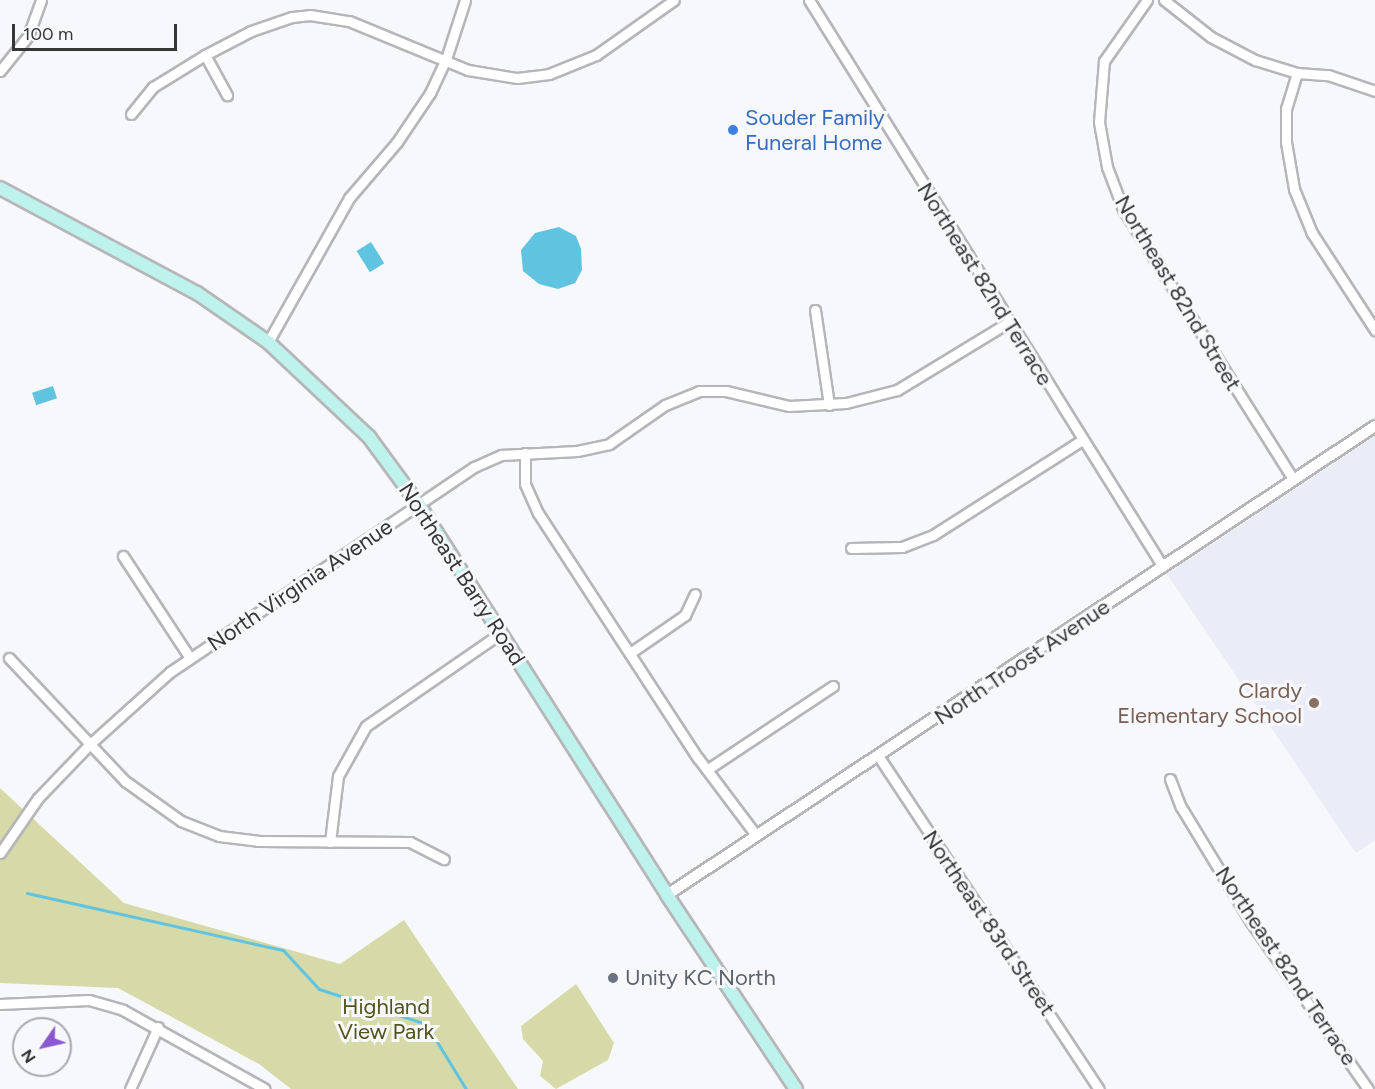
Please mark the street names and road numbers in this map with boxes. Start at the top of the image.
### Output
street label: Northeast 82nd Terrace [912,178,1058,390]
street label: Northeast 82nd Street [1109,191,1247,395]
street label: Northeast Barry Road [393,478,531,670]
street label: North Virginia Avenue [202,513,398,657]
street label: North Troost Avenue [929,594,1115,730]
street label: Northeast 83rd Street [917,825,1061,1021]
street label: Northeast 82nd Terrace [1210,862,1362,1070]

